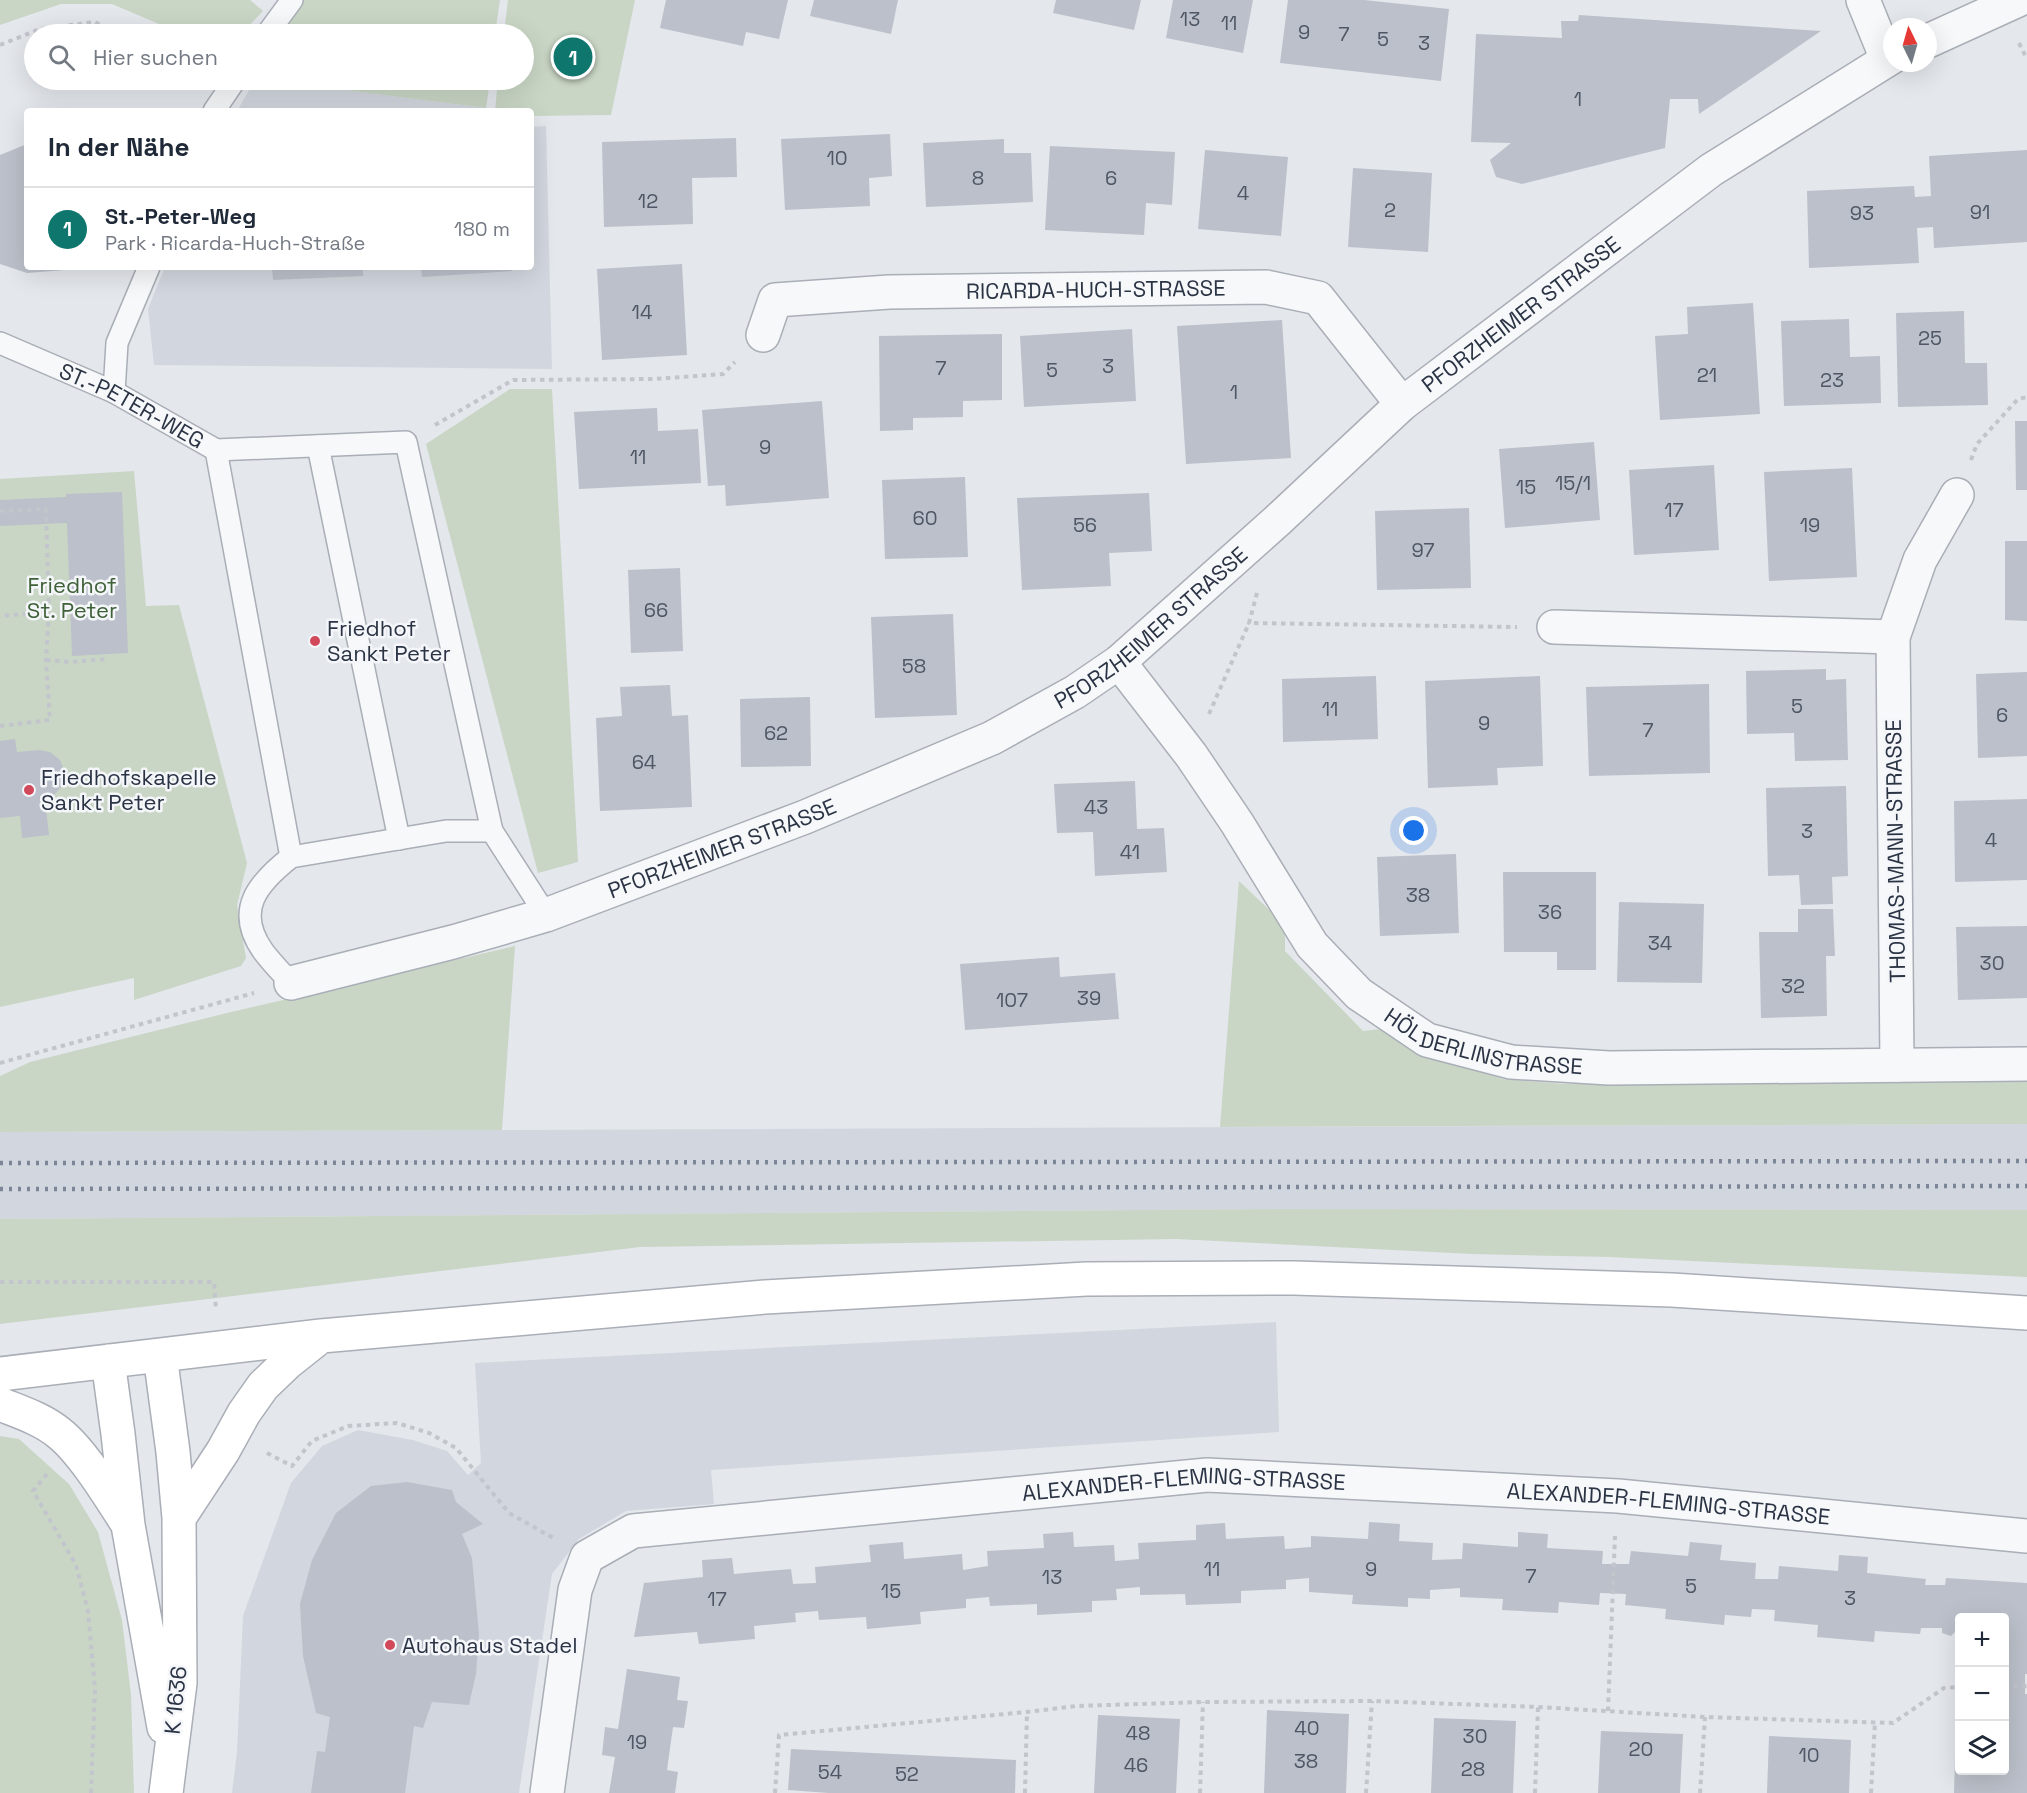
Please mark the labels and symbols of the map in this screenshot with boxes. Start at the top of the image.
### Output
house number: 13 [1180,6,1200,32]
house number: 11 [1221,10,1237,36]
north arrow [1883,18,1937,72]
house number: 9 [1298,19,1310,45]
house number: 7 [1338,21,1350,47]
house number: 5 [1377,26,1389,52]
house number: 3 [1418,30,1430,56]
pin: 1 [554,34,592,80]
house number: 1 [1574,86,1582,112]
house number: 10 [826,145,848,171]
house number: 8 [972,165,984,191]
house number: 6 [1105,165,1117,191]
house number: 4 [1237,180,1249,206]
house number: 12 [638,188,658,214]
house number: 2 [1384,197,1396,223]
house number: 91 [1970,199,1990,225]
house number: 93 [1850,200,1874,226]
street label: PFORZHEIMER STRASSE [1416,230,1626,398]
street label: RICARDA-HUCH-STRASSE [966,274,1226,305]
house number: 14 [632,299,652,325]
house number: 25 [1918,325,1942,351]
house number: 3 [1102,353,1114,379]
house number: 7 [935,355,947,381]
street label: ST.-PETER-WEG [55,356,209,455]
house number: 5 [1046,357,1058,383]
house number: 21 [1697,362,1717,388]
house number: 23 [1820,367,1844,393]
house number: 1 [1230,379,1238,405]
house number: 9 [759,434,771,460]
house number: 11 [630,444,646,470]
house number: 15/1 [1555,470,1591,496]
house number: 15 [1516,474,1536,500]
house number: 17 [1664,497,1684,523]
house number: 60 [912,505,938,531]
house number: 56 [1073,512,1097,538]
house number: 19 [1800,512,1820,538]
house number: 97 [1411,537,1435,563]
street label: PFORZHEIMER STRASSE [1049,540,1253,715]
park label: Friedhof St. Peter [27,571,117,624]
house number: 66 [644,597,668,623]
place label: Friedhof Sankt Peter [327,614,451,667]
marker: Friedhof Sankt Peter [308,634,322,648]
house number: 58 [902,653,926,679]
house number: 5 [1791,693,1803,719]
house number: 11 [1322,696,1338,722]
house number: 6 [1996,702,2008,728]
house number: 9 [1478,710,1490,736]
house number: 7 [1642,717,1654,743]
street label: THOMAS-MANN-STRASSE [1879,719,1911,983]
house number: 62 [764,720,788,746]
house number: 64 [632,749,656,775]
place label: Friedhofskapelle Sankt Peter [41,763,217,816]
marker: Friedhofskapelle Sankt Peter [22,783,36,797]
street label: PFORZHEIMER STRASSE [604,792,840,904]
house number: 43 [1084,794,1108,820]
your location [1399,816,1428,845]
house number: 3 [1801,818,1813,844]
house number: 4 [1985,827,1997,853]
house number: 41 [1120,839,1140,865]
house number: 38 [1406,882,1430,908]
house number: 36 [1538,899,1562,925]
house number: 34 [1648,930,1672,956]
house number: 30 [1980,950,2004,976]
house number: 32 [1781,973,1805,999]
house number: 39 [1077,985,1101,1011]
house number: 107 [996,987,1028,1013]
street label: HÖLDERLINSTRASSE [1379,1001,1583,1080]
street label: ALEXANDER-FLEMING-STRASSE [1021,1461,1346,1507]
street label: ALEXANDER-FLEMING-STRASSE [1506,1476,1831,1531]
house number: 11 [1204,1556,1220,1582]
house number: 9 [1365,1556,1377,1582]
house number: 7 [1525,1563,1537,1589]
house number: 13 [1042,1564,1062,1590]
house number: 5 [1685,1573,1697,1599]
house number: 15 [881,1578,901,1604]
house number: 3 [1844,1585,1856,1611]
house number: 17 [707,1586,727,1612]
place label: Autohaus Stadel [402,1631,578,1659]
marker: Autohaus Stadel [383,1638,397,1652]
street label: K 1636 [157,1664,193,1736]
house number: 40 [1294,1715,1320,1741]
house number: 48 [1126,1720,1150,1746]
house number: 30 [1463,1723,1487,1749]
house number: 19 [627,1729,647,1755]
house number: 20 [1629,1736,1653,1762]
house number: 10 [1798,1742,1820,1768]
house number: 38 [1294,1748,1318,1774]
house number: 46 [1124,1752,1148,1778]
house number: 28 [1461,1756,1485,1782]
house number: 54 [818,1759,842,1785]
house number: 52 [895,1761,919,1787]

